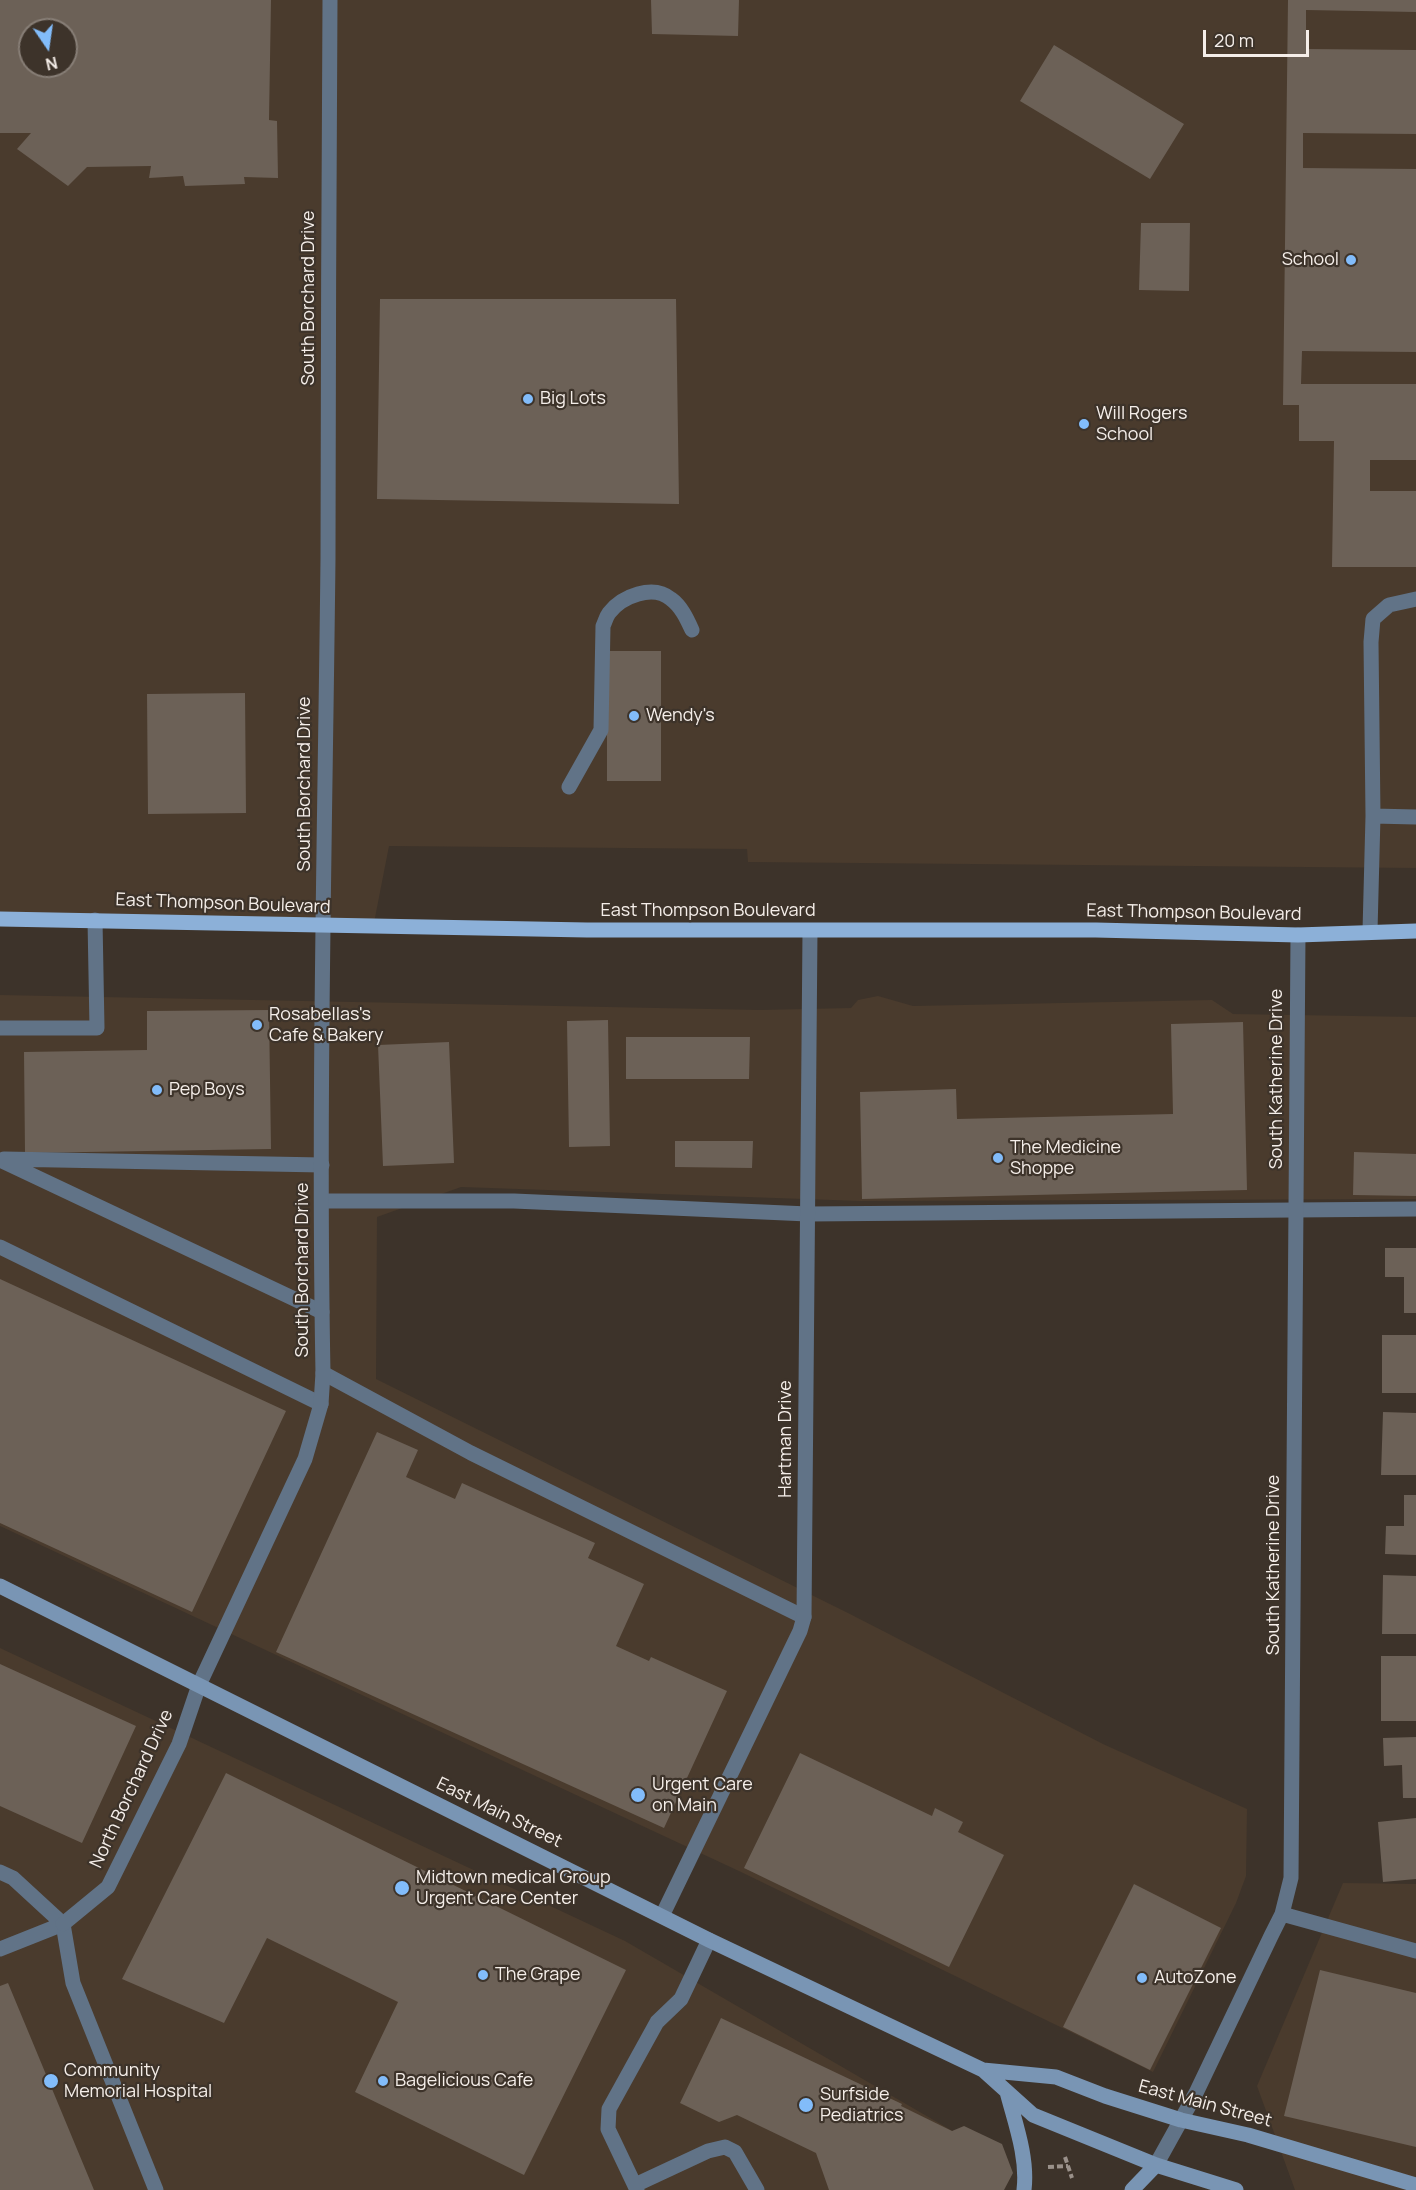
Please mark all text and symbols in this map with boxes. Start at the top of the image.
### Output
north arrow [18,18,78,78]
scale bar [1206,18,1312,56]
text: 20 m [1214,28,1254,52]
text: N [44,52,60,76]
street label: South Borchard Drive [298,210,320,386]
place label: School [1282,249,1339,271]
marker: School [1344,253,1358,267]
place label: Big Lots [540,388,606,410]
marker: Big Lots [521,392,535,406]
place label: Will Rogers School [1096,403,1187,446]
marker: Will Rogers School [1077,417,1091,431]
street label: South Borchard Drive [294,696,316,872]
place label: Wendy's [646,705,715,727]
marker: Wendy's [627,709,641,723]
street label: East Thompson Boulevard [115,889,331,919]
street label: East Thompson Boulevard [600,900,816,922]
street label: East Thompson Boulevard [1086,900,1302,926]
street label: South Katherine Drive [1266,989,1288,1169]
place label: Rosabellas's Cafe & Bakery [269,1004,384,1046]
marker: Rosabellas's Cafe & Bakery [250,1018,264,1032]
place label: Pep Boys [169,1079,245,1101]
marker: Pep Boys [150,1083,164,1097]
place label: The Medicine Shoppe [1010,1137,1121,1180]
marker: The Medicine Shoppe [991,1151,1005,1165]
street label: South Borchard Drive [292,1182,314,1358]
street label: Hartman Drive [775,1380,797,1498]
street label: South Katherine Drive [1263,1475,1285,1655]
street label: North Borchard Drive [86,1706,178,1872]
street label: East Main Street [433,1773,565,1853]
place label: Urgent Care on Main [652,1774,753,1816]
marker: Urgent Care on Main [629,1786,647,1804]
place label: Midtown medical Group Urgent Care Center [416,1867,611,1910]
marker: Midtown medical Group Urgent Care Center [393,1879,411,1897]
place label: The Grape [495,1964,581,1986]
place label: AutoZone [1154,1967,1236,1989]
marker: The Grape [476,1968,490,1982]
marker: AutoZone [1135,1971,1149,1985]
place label: Community Memorial Hospital [64,2060,212,2102]
place label: Bagelicious Cafe [395,2070,533,2092]
marker: Community Memorial Hospital [42,2072,60,2090]
marker: Bagelicious Cafe [376,2074,390,2088]
street label: East Main Street [1136,2076,1274,2132]
place label: Surfside Pediatrics [820,2084,904,2126]
marker: Surfside Pediatrics [797,2096,815,2114]

